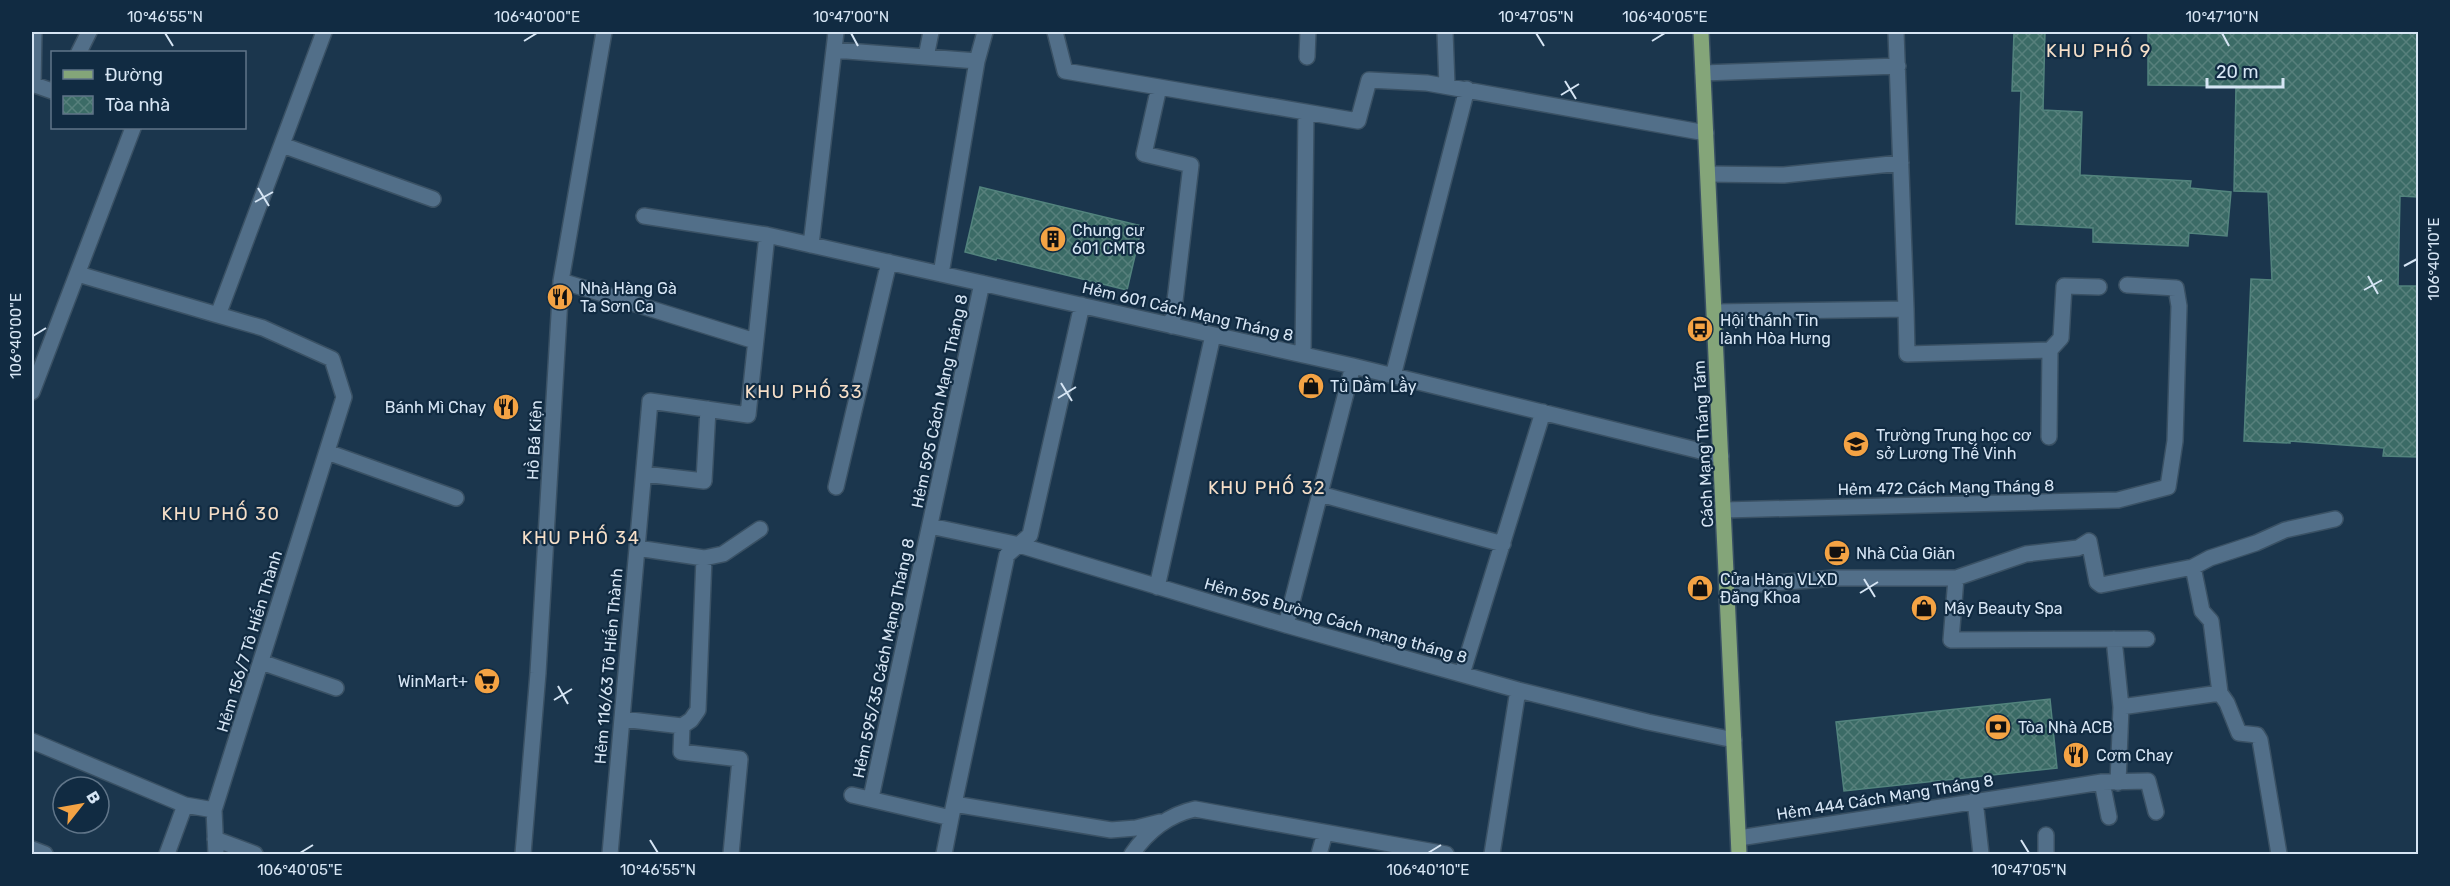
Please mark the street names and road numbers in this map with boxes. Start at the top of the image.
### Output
street label: Hẻm 601 Cách Mạng Tháng 8 [1080,278,1295,345]
street label: Hẻm 595 Cách Mạng Tháng 8 [908,292,971,510]
street label: Cách Mạng Tháng Tám [1690,360,1717,528]
street label: Hồ Bá Kiện [522,399,546,480]
street label: Hẻm 472 Cách Mạng Tháng 8 [1837,476,2055,499]
street label: Hẻm 595/35 Cách Mạng Tháng 8 [849,536,918,780]
street label: Hẻm 156/7 Tô Hiến Thành [211,548,286,734]
street label: Hẻm 116/63 Tô Hiến Thành [589,567,627,765]
street label: Hẻm 595 Đường Cách mạng tháng 8 [1202,574,1469,667]
street label: Hẻm 444 Cách Mạng Tháng 8 [1775,771,1995,824]

